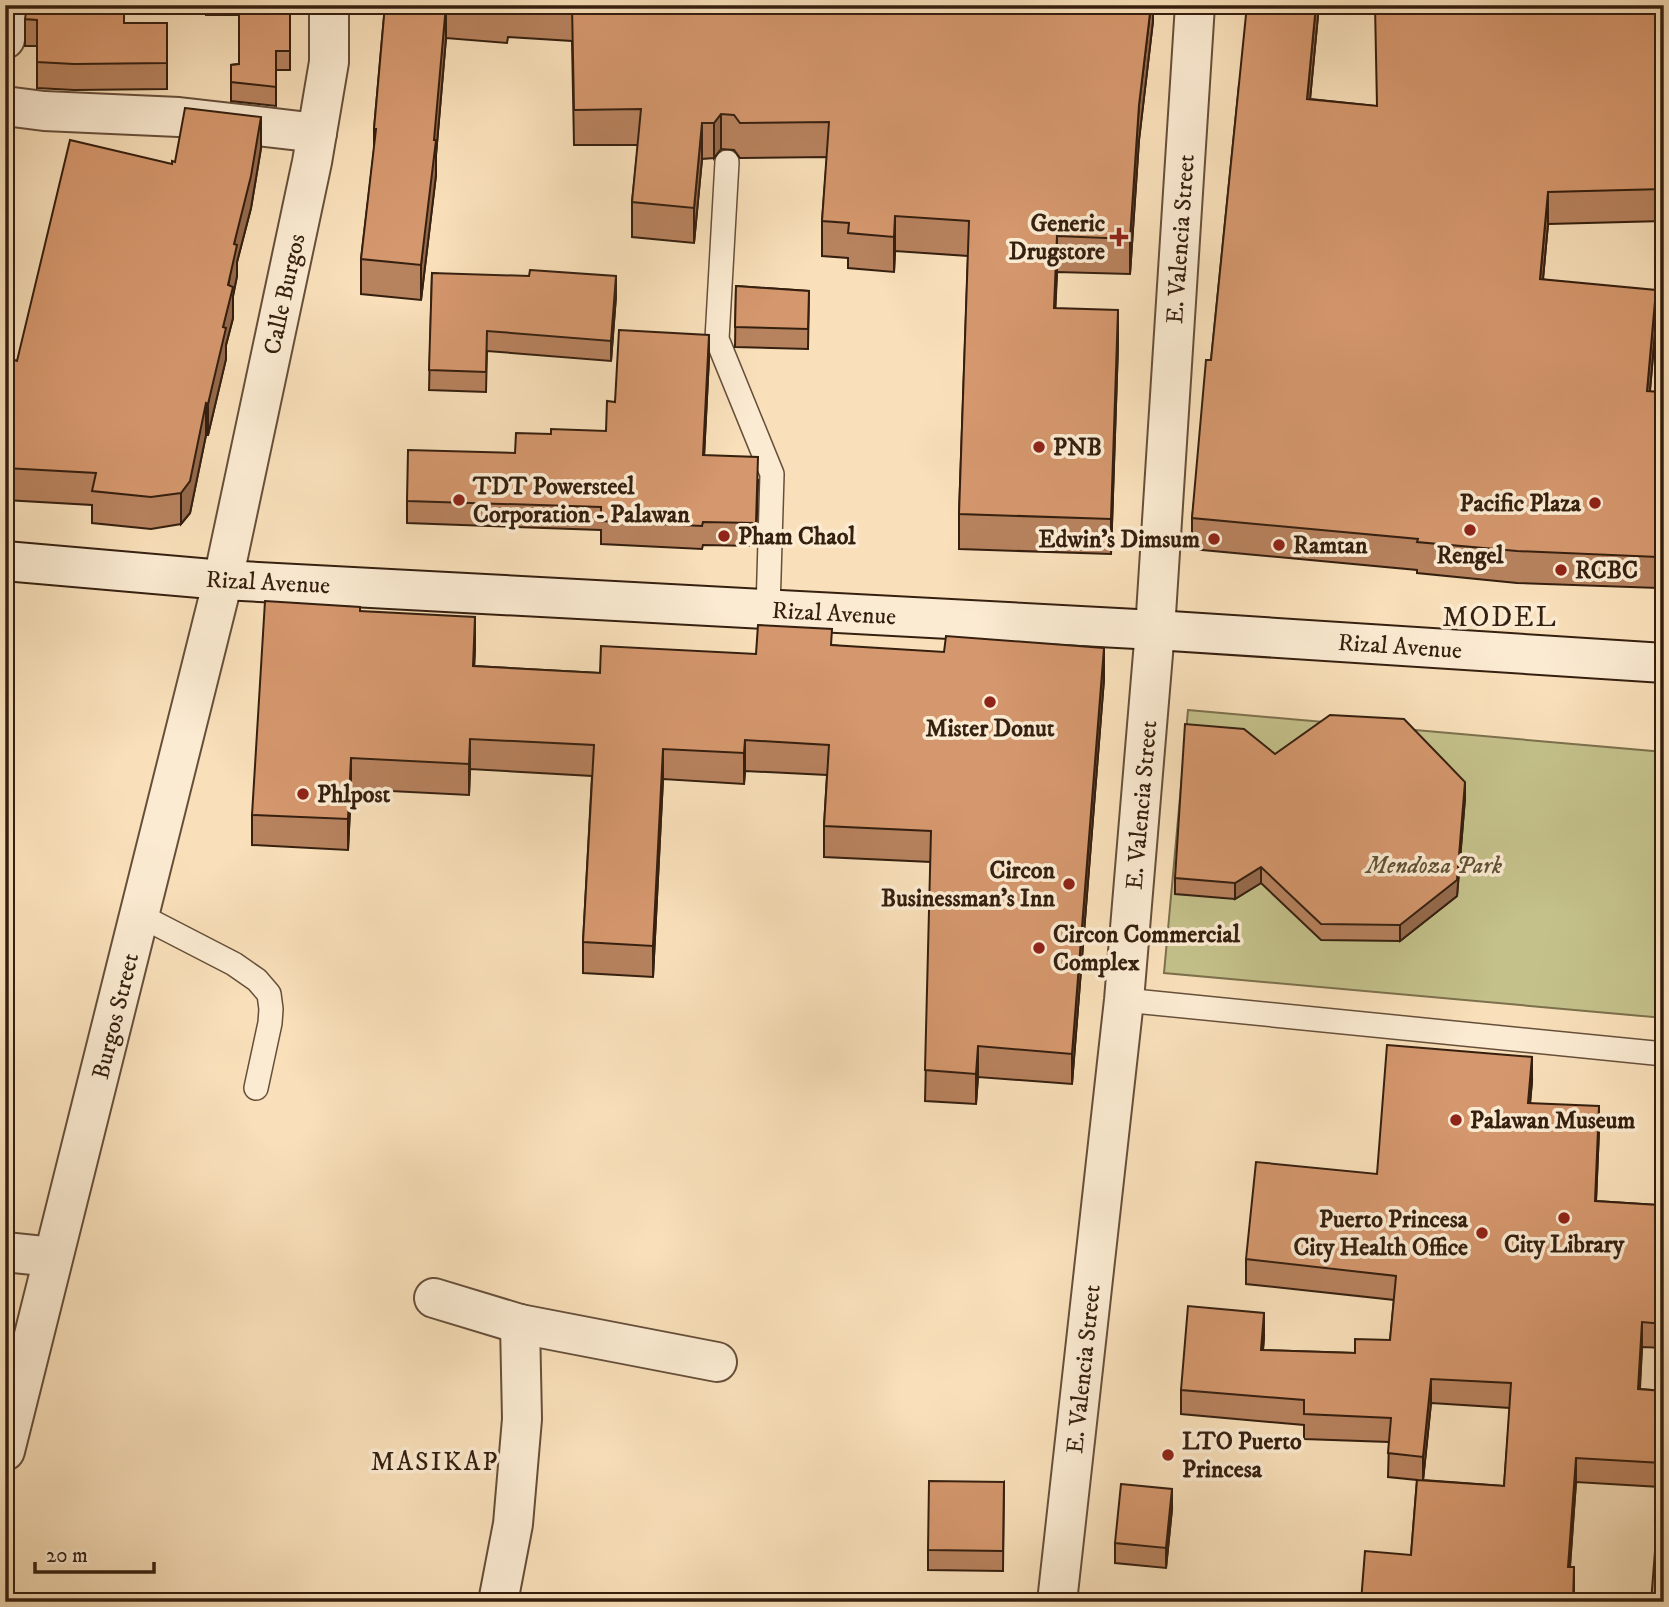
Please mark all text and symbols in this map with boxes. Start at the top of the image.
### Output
street label: E. Valencia Street [1160,153,1202,325]
place label: Generic Drugstore [1009,209,1106,267]
marker: Generic Drugstore [1111,229,1127,245]
street label: Calle Burgos [258,231,312,357]
place label: PNB [1053,433,1102,463]
marker: PNB [1031,439,1047,455]
place label: TDT Powersteel Corporation - Palawan [472,472,690,530]
place label: Pacific Plaza [1460,489,1582,519]
marker: TDT Powersteel Corporation - Palawan [451,492,467,508]
marker: Pacific Plaza [1587,495,1603,511]
place label: Pham Chaol [738,522,856,552]
marker: Rengel [1462,522,1478,538]
place label: Edwin's Dimsum [1039,525,1200,555]
marker: Pham Chaol [716,528,732,544]
marker: Edwin's Dimsum [1206,531,1222,547]
place label: Ramtan [1293,531,1368,561]
marker: Ramtan [1271,537,1287,553]
place label: Rengel [1436,541,1504,571]
place label: RCBC [1575,556,1638,586]
marker: RCBC [1553,562,1569,578]
street label: Rizal Avenue [205,565,331,601]
street label: Rizal Avenue [771,596,897,632]
district label: MODEL [1442,600,1558,635]
street label: Rizal Avenue [1337,628,1463,666]
marker: Mister Donut [982,694,998,710]
place label: Mister Donut [925,714,1055,744]
street label: E. Valencia Street [1120,719,1164,891]
place label: Phlpost [317,780,390,810]
marker: Phlpost [295,786,311,802]
park label: Mendoza Park [1364,851,1502,881]
place label: Circon Businessman's Inn [881,856,1055,914]
marker: Circon Businessman's Inn [1061,876,1077,892]
place label: Circon Commercial Complex [1053,920,1241,978]
marker: Circon Commercial Complex [1031,940,1047,956]
street label: Burgos Street [86,950,146,1082]
place label: Palawan Museum [1470,1106,1635,1136]
marker: Palawan Museum [1448,1112,1464,1128]
place label: Puerto Princesa City Health Office [1293,1205,1469,1263]
marker: City Library [1556,1210,1572,1226]
marker: Puerto Princesa City Health Office [1474,1225,1490,1241]
place label: City Library [1504,1230,1625,1260]
street label: E. Valencia Street [1060,1283,1108,1455]
place label: LTO Puerto Princesa [1182,1427,1302,1485]
district label: MASIKAP [371,1446,499,1479]
marker: LTO Puerto Princesa [1160,1447,1176,1463]
scale bar [35,1530,154,1574]
text: 20 m [46,1543,88,1569]

